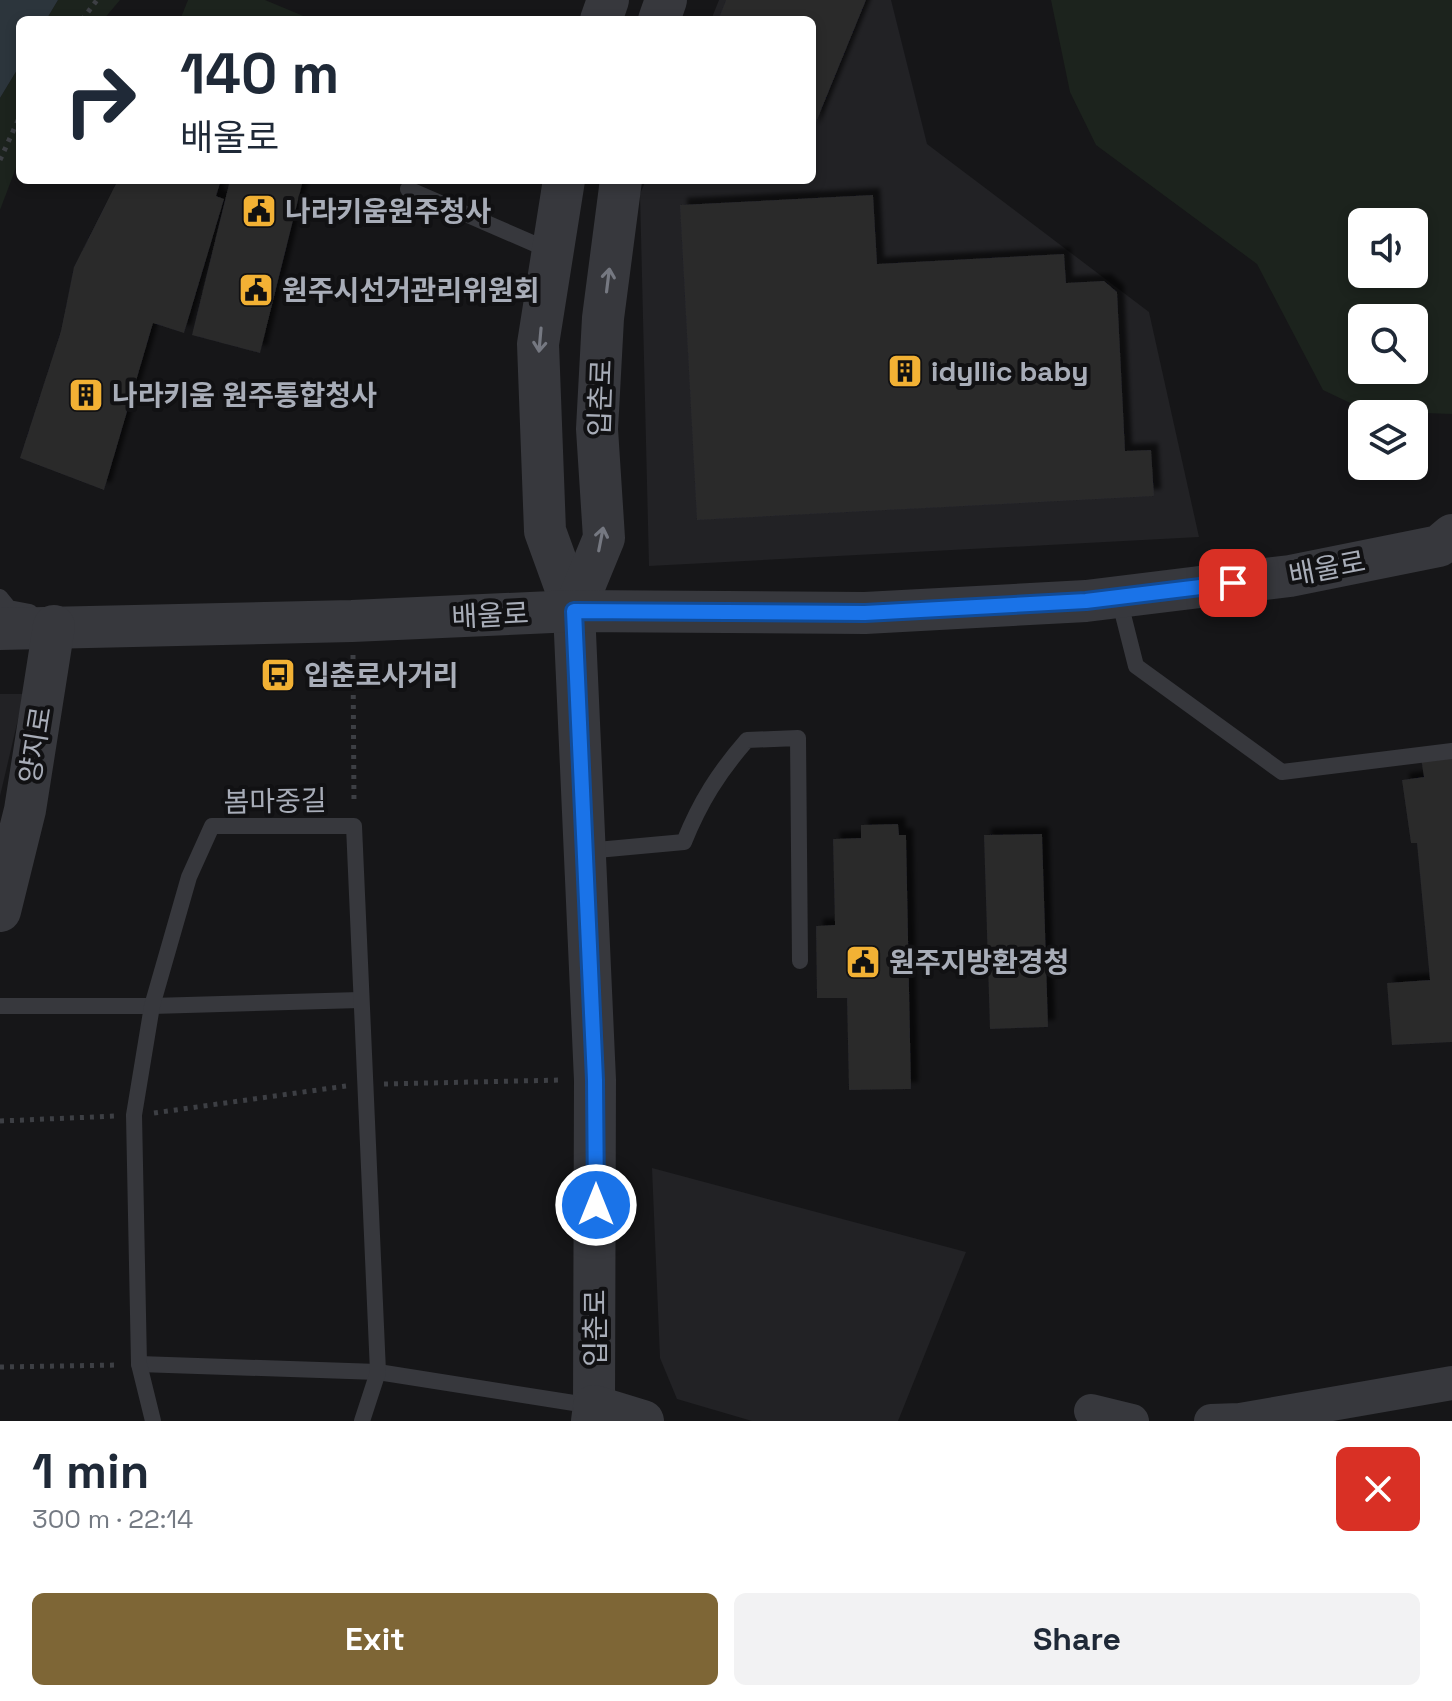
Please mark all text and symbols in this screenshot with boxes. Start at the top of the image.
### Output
text: 140 m [180,38,339,109]
icon: right [48,48,152,152]
text: 배울로 [180,115,279,161]
public building icon: 나라키움원주청사 [240,192,278,230]
place label: 나라키움원주청사 [285,193,491,229]
map controls [1348,208,1428,480]
button: sound [1348,208,1428,288]
one-way arrow [600,267,615,294]
public building icon: 원주시선거관리위원회 [237,271,275,309]
place label: 원주시선거관리위원회 [282,272,540,308]
button: search [1348,304,1428,384]
one-way arrow [532,326,547,353]
building icon: idyllic baby [886,352,924,390]
place label: idyllic baby [931,353,1089,389]
street label: 입춘로 [581,359,619,437]
building icon: 나라키움 원주통합청사 [67,376,105,414]
place label: 나라키움 원주통합청사 [112,377,377,413]
button: layers [1348,400,1428,480]
one-way arrow [594,526,609,552]
street label: 배울로 [1286,543,1368,593]
pin [1199,549,1267,617]
icon: arrive [1211,561,1255,605]
street label: 배울로 [450,595,530,635]
bus stop icon: 입춘로사거리 [259,656,297,694]
place label: 입춘로사거리 [304,657,459,693]
street label: 양지로 [11,704,59,786]
street label: 봄마중길 [223,782,327,820]
public building icon: 원주지방환경청 [844,943,882,981]
place label: 원주지방환경청 [889,944,1069,980]
position arrow [554,1163,638,1247]
street label: 입춘로 [577,1289,613,1367]
text: 1 min [32,1441,149,1502]
button: close [1336,1447,1420,1531]
text: 300 m · 22:14 [32,1502,193,1536]
button: Exit [32,1593,718,1685]
button: Share [734,1593,1420,1685]

